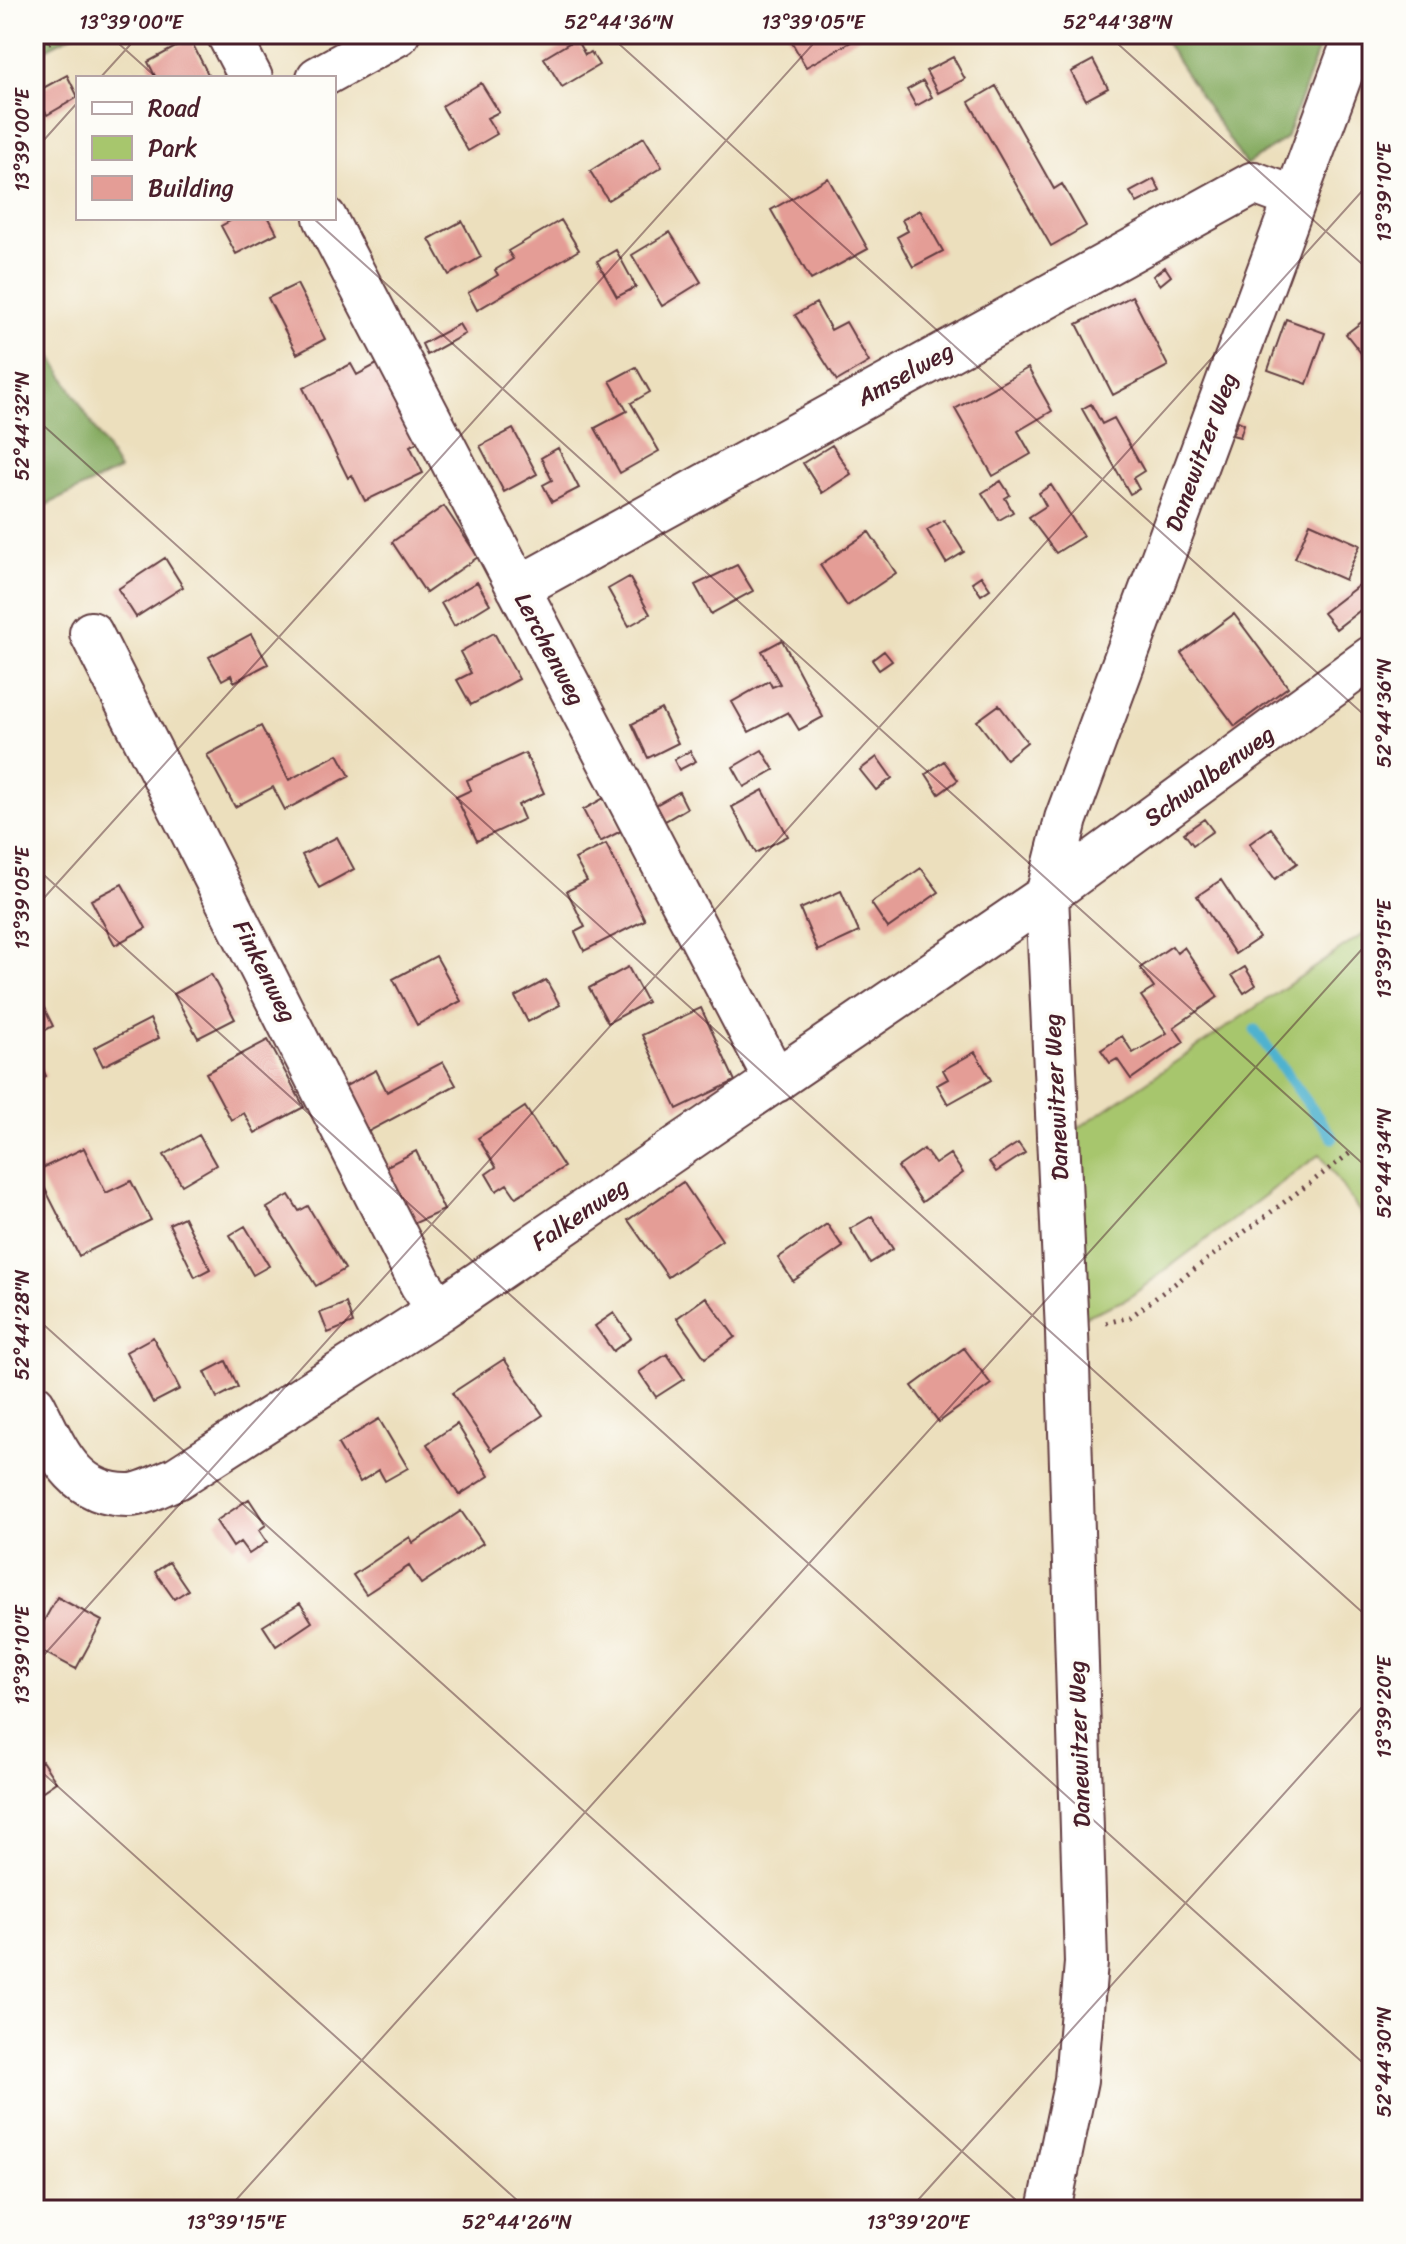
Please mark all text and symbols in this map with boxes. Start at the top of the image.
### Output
text: 13°39'00"E [79,5,185,40]
text: 52°44'36"N [564,5,674,40]
text: 13°39'05"E [761,5,866,40]
text: 52°44'38"N [1063,5,1173,40]
legend [76,76,336,220]
text: 13°39'00"E [5,86,40,192]
text: Road [148,87,202,129]
text: Park [148,127,197,169]
text: 13°39'10"E [1367,140,1402,242]
text: Building [148,167,234,209]
street label: Amselweg [848,330,961,418]
street label: Danewitzer Weg [1153,366,1249,538]
text: 52°44'32"N [5,371,40,481]
street label: Lerchenweg [502,585,598,713]
text: 52°44'36"N [1367,658,1402,768]
street label: Schwalbenweg [1135,714,1283,838]
text: 13°39'05"E [5,845,40,950]
text: 13°39'15"E [1367,898,1402,999]
street label: Finkenweg [221,912,309,1030]
street label: Danewitzer Weg [1031,1012,1081,1182]
text: 52°44'34"N [1367,1108,1402,1218]
street label: Falkenweg [523,1166,637,1262]
text: 52°44'28"N [5,1270,40,1380]
text: 13°39'10"E [5,1603,40,1705]
text: 13°39'20"E [1367,1654,1402,1758]
street label: Danewitzer Weg [1055,1660,1103,1828]
text: 52°44'30"N [1367,2007,1402,2117]
text: 13°39'15"E [186,2205,287,2240]
text: 52°44'26"N [462,2205,572,2240]
text: 13°39'20"E [867,2205,971,2240]

